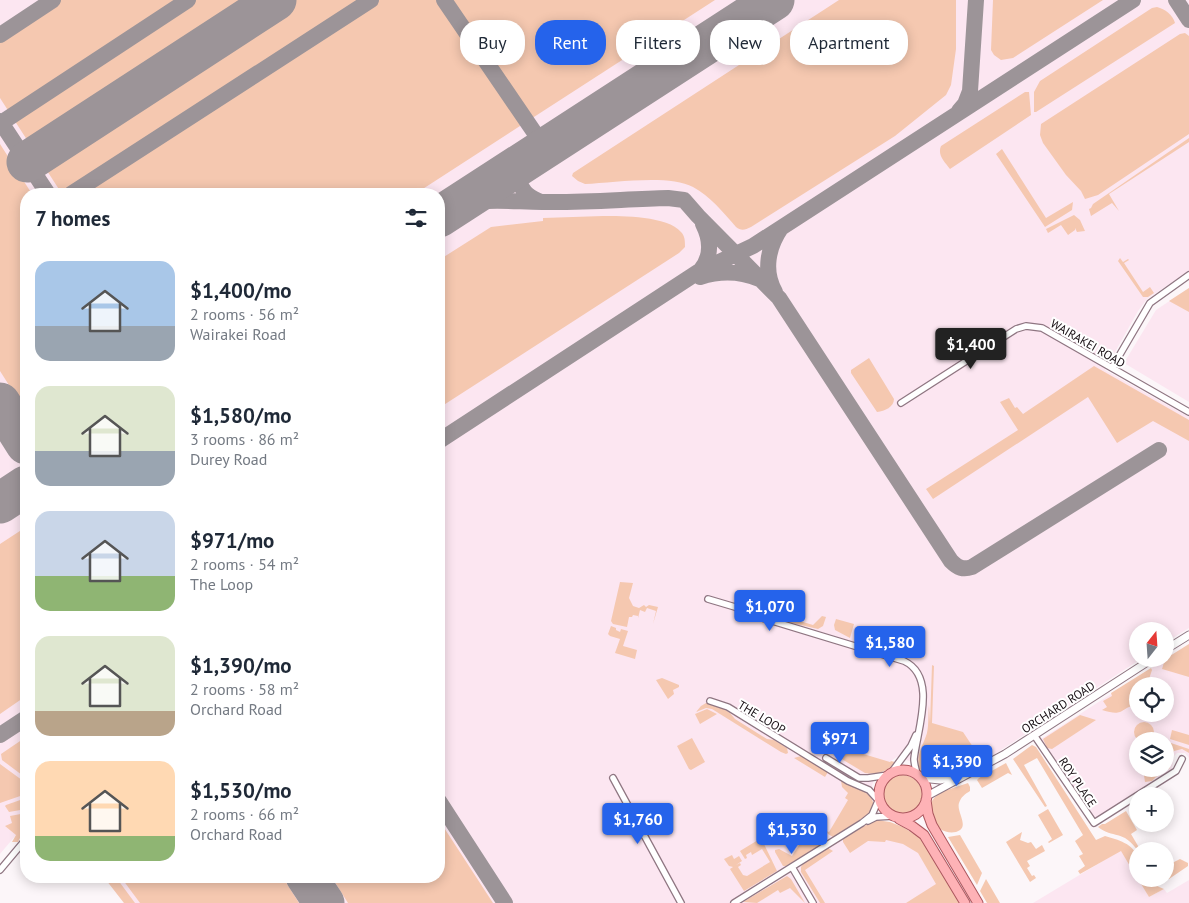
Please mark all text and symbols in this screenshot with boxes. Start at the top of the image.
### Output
chip: Buy [460,20,525,65]
chip: Rent [535,20,606,65]
chip: Filters [616,20,700,65]
chip: New [710,20,780,65]
chip: Apartment [790,20,908,65]
icon: filters [402,204,430,232]
text: 7 homes [35,205,110,232]
text: $1,400/mo [190,277,292,304]
icon: home [75,281,135,341]
text: 2 rooms · 56 m² [190,304,299,324]
street label: WAIRAKEI ROAD [1048,316,1128,371]
text: Wairakei Road [190,324,286,344]
pin: $1,400 [930,328,1012,370]
text: $1,400 [946,334,996,354]
text: $1,580/mo [190,402,292,429]
icon: home [75,406,135,466]
text: 3 rooms · 86 m² [190,429,299,449]
text: Durey Road [190,449,267,469]
text: $971/mo [190,527,274,554]
icon: home [75,531,135,591]
text: 2 rooms · 54 m² [190,554,299,574]
text: The Loop [190,574,253,594]
pin: $1,070 [729,590,811,632]
text: $1,070 [745,596,795,616]
north arrow [1129,622,1174,668]
map controls [1129,622,1174,887]
pin: $1,580 [849,626,931,668]
text: $1,580 [865,632,915,652]
text: $1,390/mo [190,652,292,679]
icon: home [75,656,135,716]
button: locate [1129,677,1174,722]
street label: ORCHARD ROAD [1019,678,1098,736]
text: 2 rooms · 58 m² [190,679,299,699]
street label: THE LOOP [735,697,789,737]
text: Orchard Road [190,699,282,719]
pin: $971 [810,722,870,764]
text: $971 [822,728,858,748]
button: layers [1129,732,1174,777]
pin: $1,390 [916,744,998,787]
text: $1,390 [932,751,982,771]
street label: ROY PLACE [1056,754,1100,810]
text: $1,530/mo [190,777,292,804]
icon: home [75,781,135,841]
button: + [1129,787,1174,832]
pin: $1,760 [597,802,679,845]
text: 2 rooms · 66 m² [190,804,299,824]
text: $1,760 [613,809,663,829]
pin: $1,530 [751,812,833,855]
text: $1,530 [767,819,817,839]
text: Orchard Road [190,824,282,844]
button: − [1129,842,1174,887]

